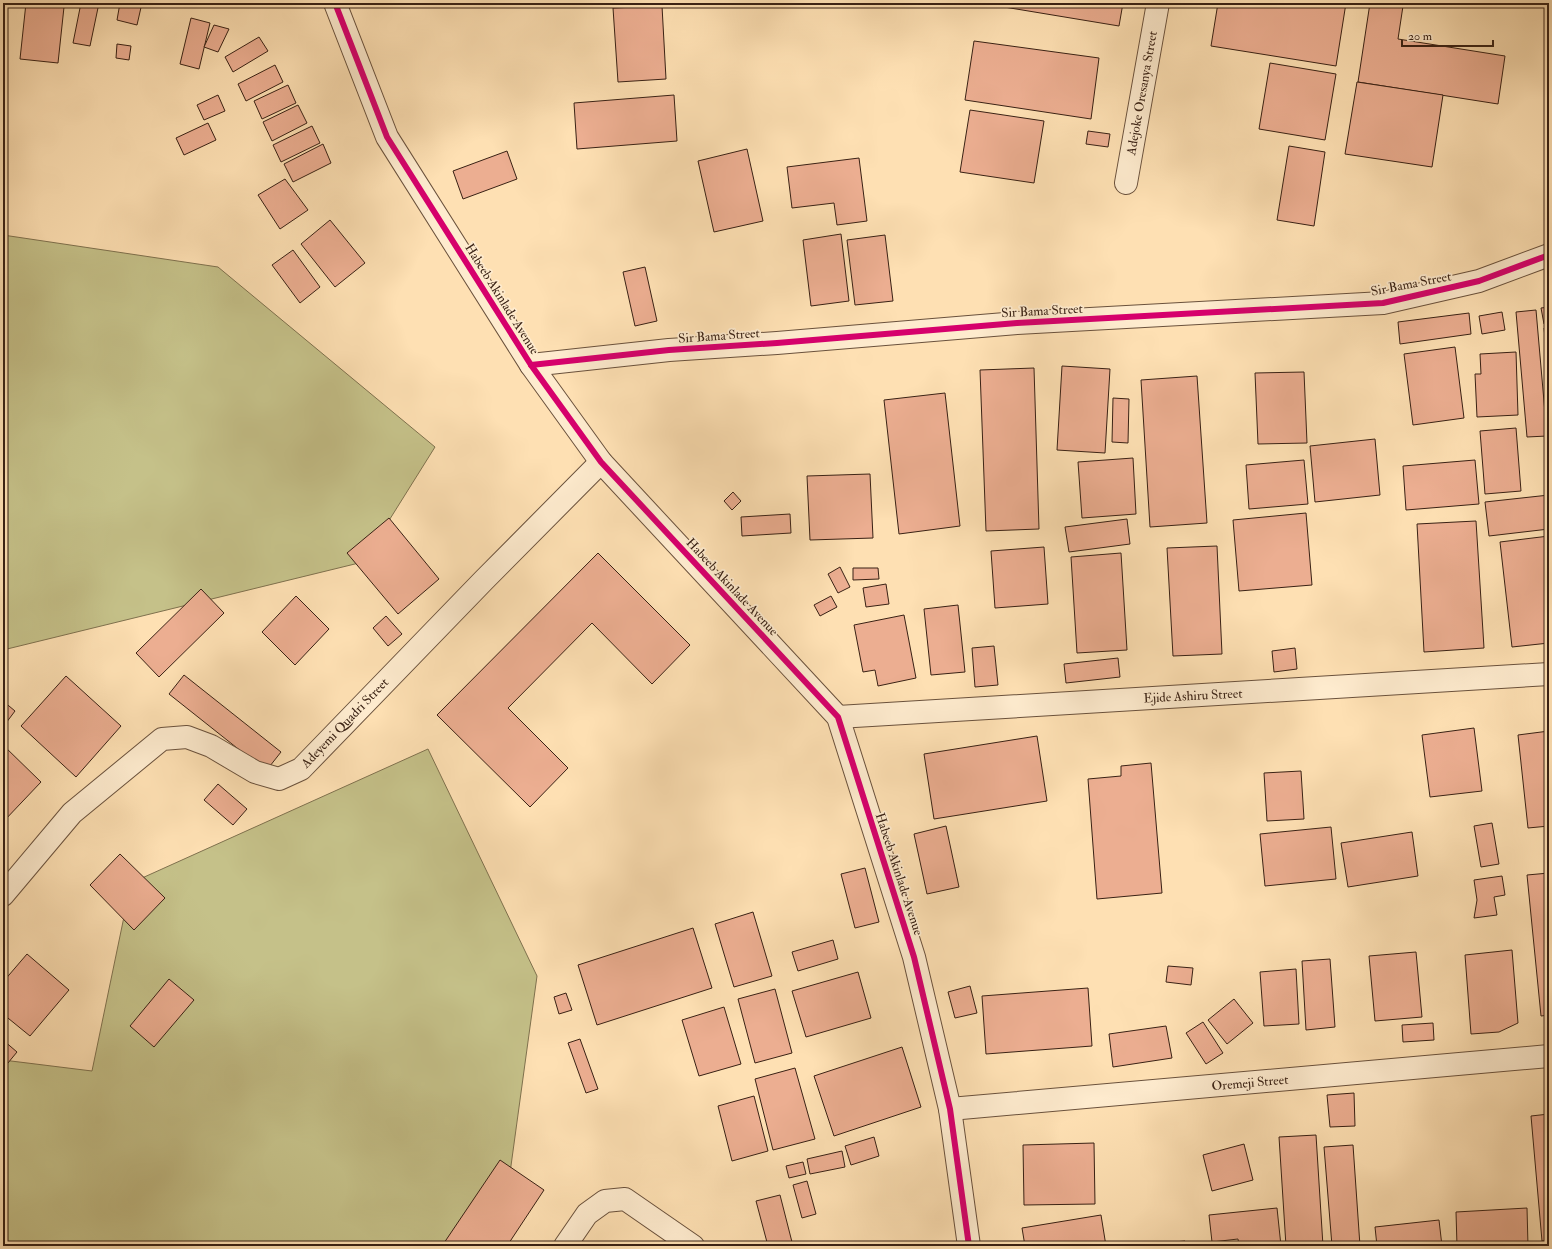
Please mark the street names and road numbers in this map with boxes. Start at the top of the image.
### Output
street label: Adejoke Oresanya Street [1123,30,1162,157]
street label: Habeeb Akinlade Avenue [461,241,543,358]
street label: Sir Bama Street [1369,268,1453,300]
street label: Sir Bama Street [1001,301,1083,321]
street label: Sir Bama Street [678,325,760,347]
street label: Habeeb Akinlade Avenue [683,535,782,640]
street label: Adeyemi Quadri Street [297,675,393,773]
street label: Ejide Ashiru Street [1143,685,1243,707]
street label: Habeeb Akinlade Avenue [872,811,927,938]
street label: Oremeji Street [1211,1072,1289,1094]

